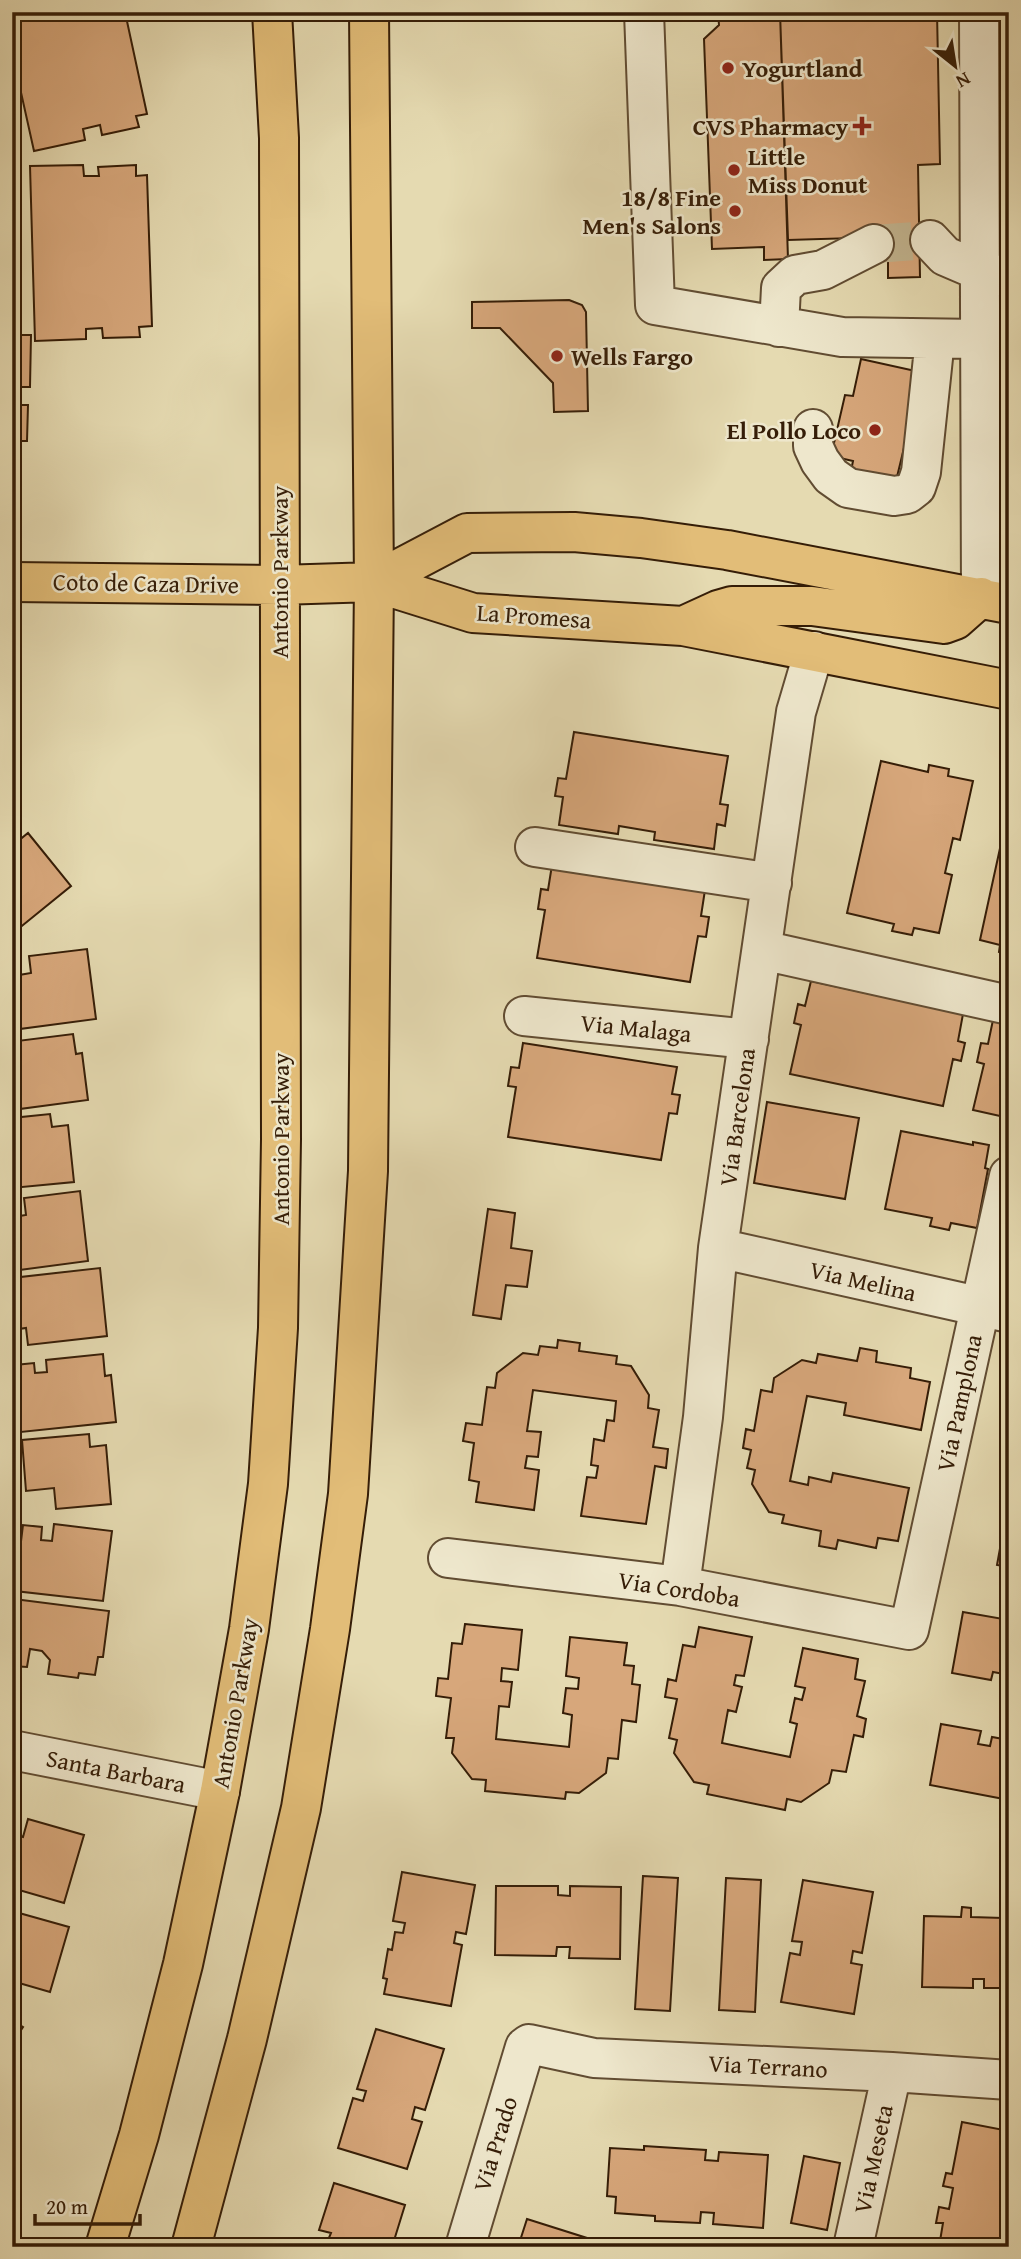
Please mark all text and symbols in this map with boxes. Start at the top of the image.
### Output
north arrow [920,32,990,102]
place label: Yogurtland [742,51,863,86]
marker: Yogurtland [720,60,736,76]
text: N [951,65,976,96]
place label: CVS Pharmacy [693,109,849,144]
marker: CVS Pharmacy [854,118,870,134]
place label: Little Miss Donut [748,139,867,202]
marker: Little Miss Donut [726,162,742,178]
place label: 18/8 Fine Men's Salons [582,180,721,243]
marker: 18/8 Fine Men's Salons [727,203,743,219]
place label: Wells Fargo [571,339,693,374]
marker: Wells Fargo [549,348,565,364]
place label: El Pollo Loco [727,413,861,448]
marker: El Pollo Loco [867,422,883,438]
street label: Antonio Parkway [262,486,297,658]
street label: Coto de Caza Drive [53,564,239,602]
street label: La Promesa [476,595,593,638]
street label: Via Malaga [579,1005,694,1051]
street label: Via Barcelona [710,1045,764,1188]
street label: Antonio Parkway [263,1053,298,1225]
street label: Via Melina [806,1252,920,1310]
street label: Via Pamplona [927,1330,991,1475]
street label: Via Cordoba [616,1562,743,1616]
street label: Antonio Parkway [203,1615,267,1791]
street label: Santa Barbara [43,1740,189,1802]
street label: Via Terrano [707,2045,829,2087]
street label: Via Prado [464,2092,526,2196]
street label: Via Meseta [844,2101,902,2217]
scale bar [35,2182,140,2226]
text: 20 m [46,2191,88,2222]

